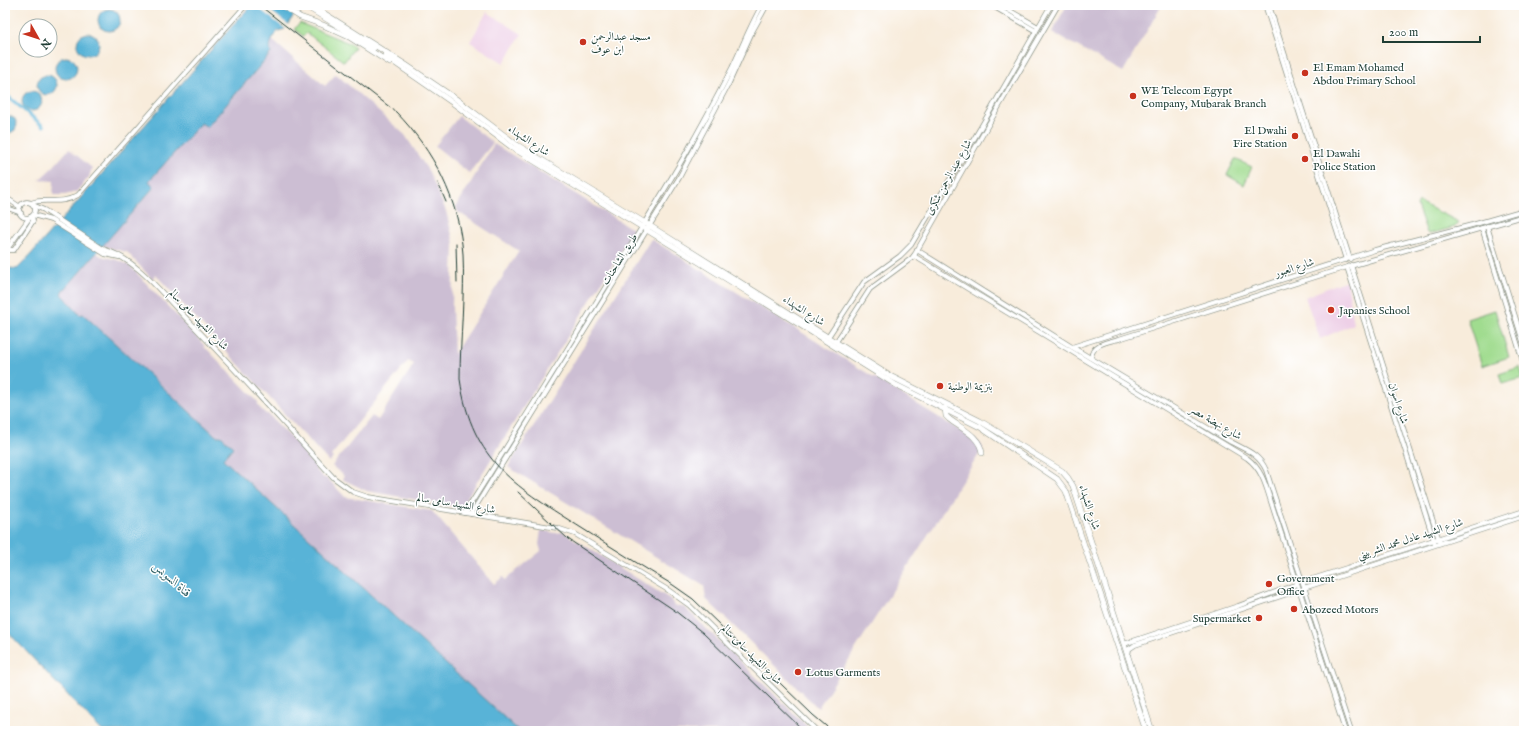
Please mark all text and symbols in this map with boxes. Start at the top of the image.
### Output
north arrow [18,18,58,58]
scale bar [1383,18,1480,44]
text: 200 m [1389,25,1418,40]
place label: مسجد عبدالرحمن ابن عوف [591,30,651,57]
text: N [36,35,54,52]
marker: مسجد عبدالرحمن ابن عوف [578,37,588,47]
place label: El Emam Mohamed Abdou Primary School [1312,61,1416,88]
marker: El Emam Mohamed Abdou Primary School [1300,68,1310,78]
place label: WE Telecom Egypt Company, Mubarak Branch [1141,84,1266,111]
marker: WE Telecom Egypt Company, Mubarak Branch [1128,91,1138,101]
street label: شارع الشهداء [504,122,552,161]
place label: El Dwahi Fire Station [1233,124,1287,151]
marker: El Dwahi Fire Station [1290,131,1300,141]
street label: شارع عبد الرحمن شكرى [922,137,977,219]
place label: El Dawahi Police Station [1313,147,1376,174]
marker: El Dawahi Police Station [1300,154,1310,164]
street label: طريق الشاحنات [598,231,641,288]
street label: شارع العبور [1272,255,1316,283]
street label: شارع الشهيد سامى سالم [164,286,231,355]
street label: شارع الشهداء [779,293,827,331]
place label: Japanies School [1337,304,1410,318]
marker: Japanies School [1326,305,1336,315]
place label: بنزيمة الوطنية [948,380,992,394]
marker: بنزيمة الوطنية [935,381,945,391]
street label: شارع اسوان [1383,381,1411,426]
street label: شارع نهضة مصر [1185,402,1244,445]
street label: شارع الشهداء [1073,483,1103,532]
street label: شارع الشهيد سامى سالم [415,491,496,519]
street label: شارع الشهيد عادل محمد الشربيني [1356,515,1466,566]
water label: قناة السويس [149,558,194,601]
place label: Government Office [1277,572,1335,599]
marker: Government Office [1264,579,1274,589]
place label: Abozeed Motors [1301,603,1379,617]
marker: Abozeed Motors [1289,604,1299,614]
place label: Supermarket [1193,612,1251,626]
marker: Supermarket [1254,613,1264,623]
street label: شارع الشهيد سامى سالم [717,622,784,689]
place label: Lotus Garments [806,666,880,680]
marker: Lotus Garments [793,667,803,677]

